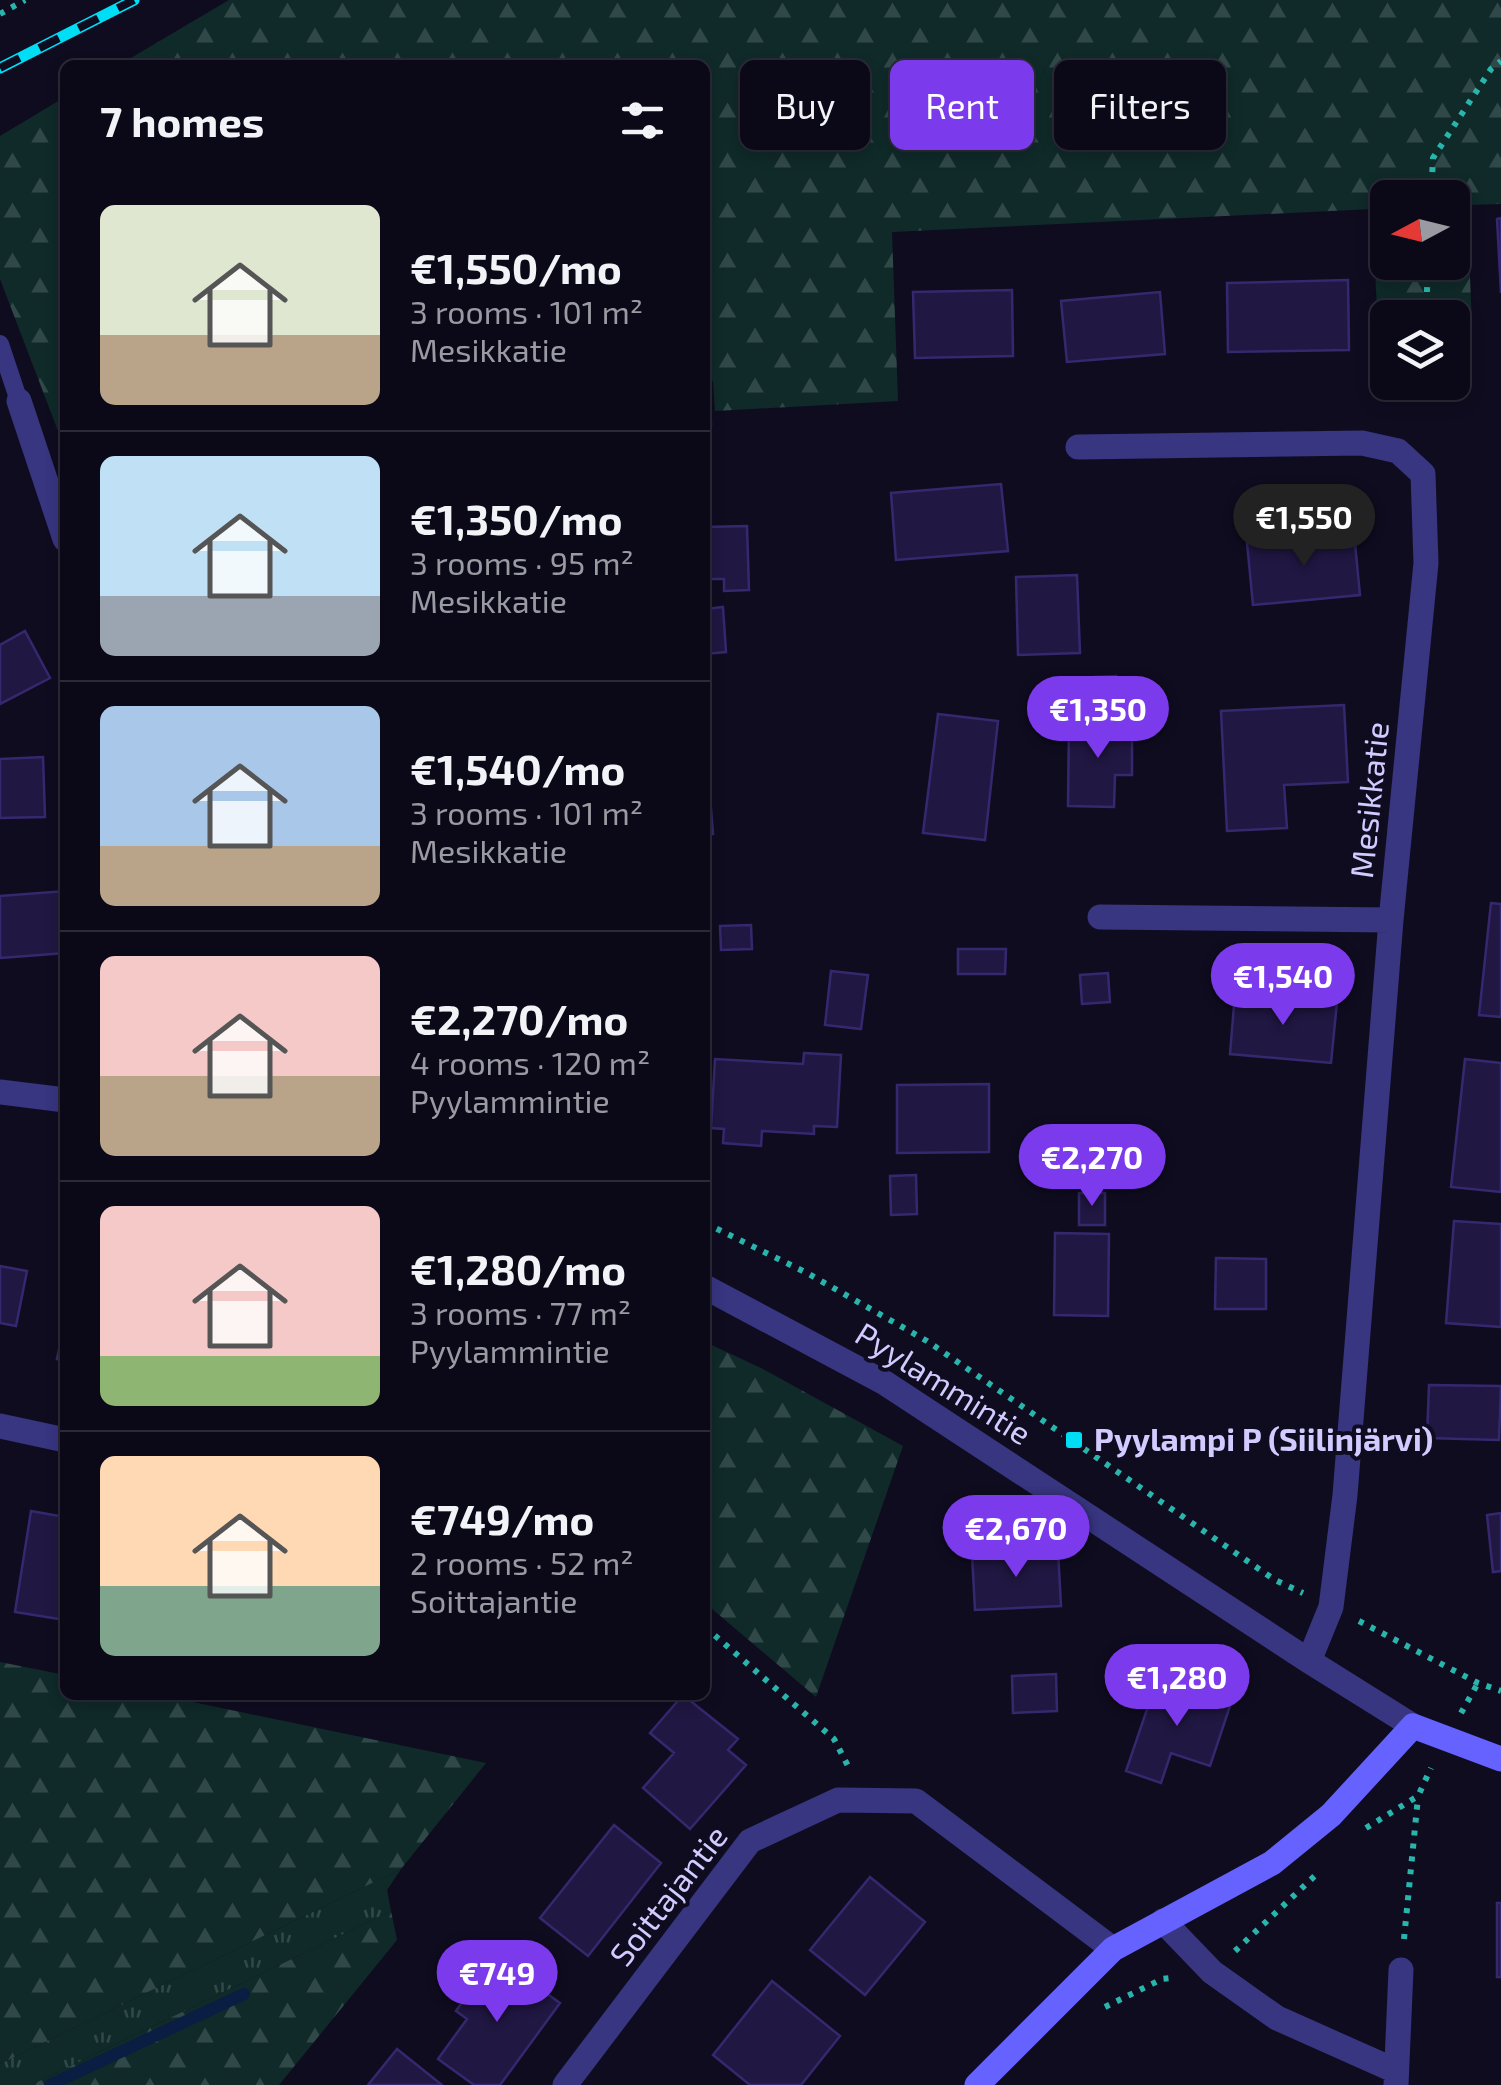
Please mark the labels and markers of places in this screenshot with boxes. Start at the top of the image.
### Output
pin: €1,550 [1223,484,1385,569]
pin: €1,350 [1017,676,1179,761]
pin: €1,540 [1202,943,1364,1028]
pin: €2,270 [1011,1124,1173,1209]
place label: Pyylampi P (Siilinjärvi) [1094,1419,1433,1458]
marker: Pyylampi P (Siilinjärvi) [1063,1429,1085,1451]
pin: €2,670 [935,1495,1097,1580]
pin: €1,280 [1096,1644,1258,1729]
pin: €749 [438,1940,556,2025]

